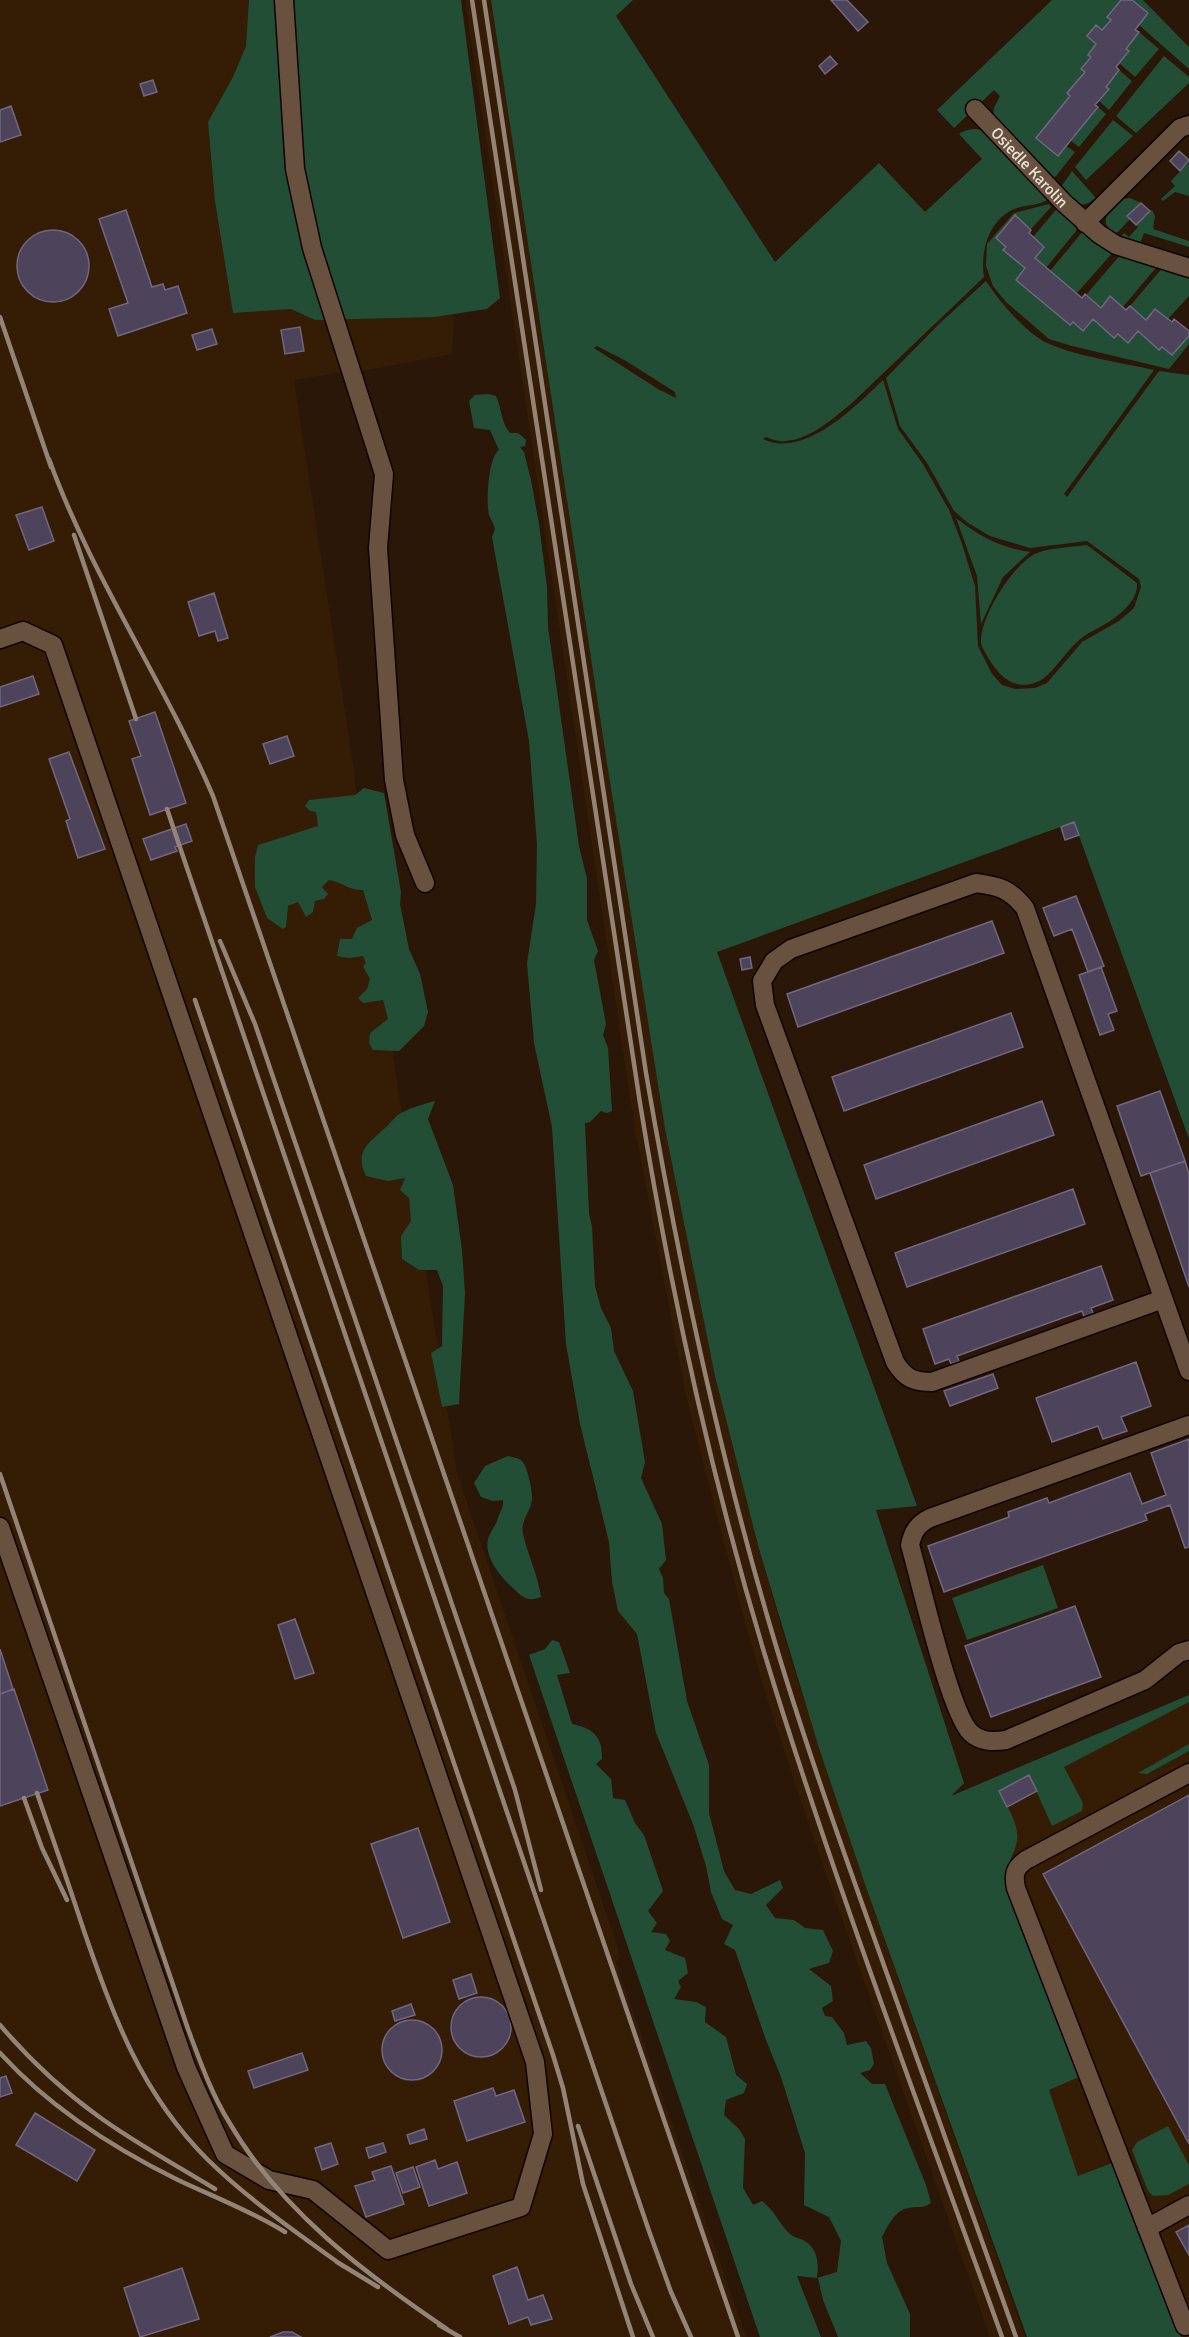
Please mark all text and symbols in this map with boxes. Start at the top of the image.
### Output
street label: Osiedle Karolin [986,123,1072,212]

